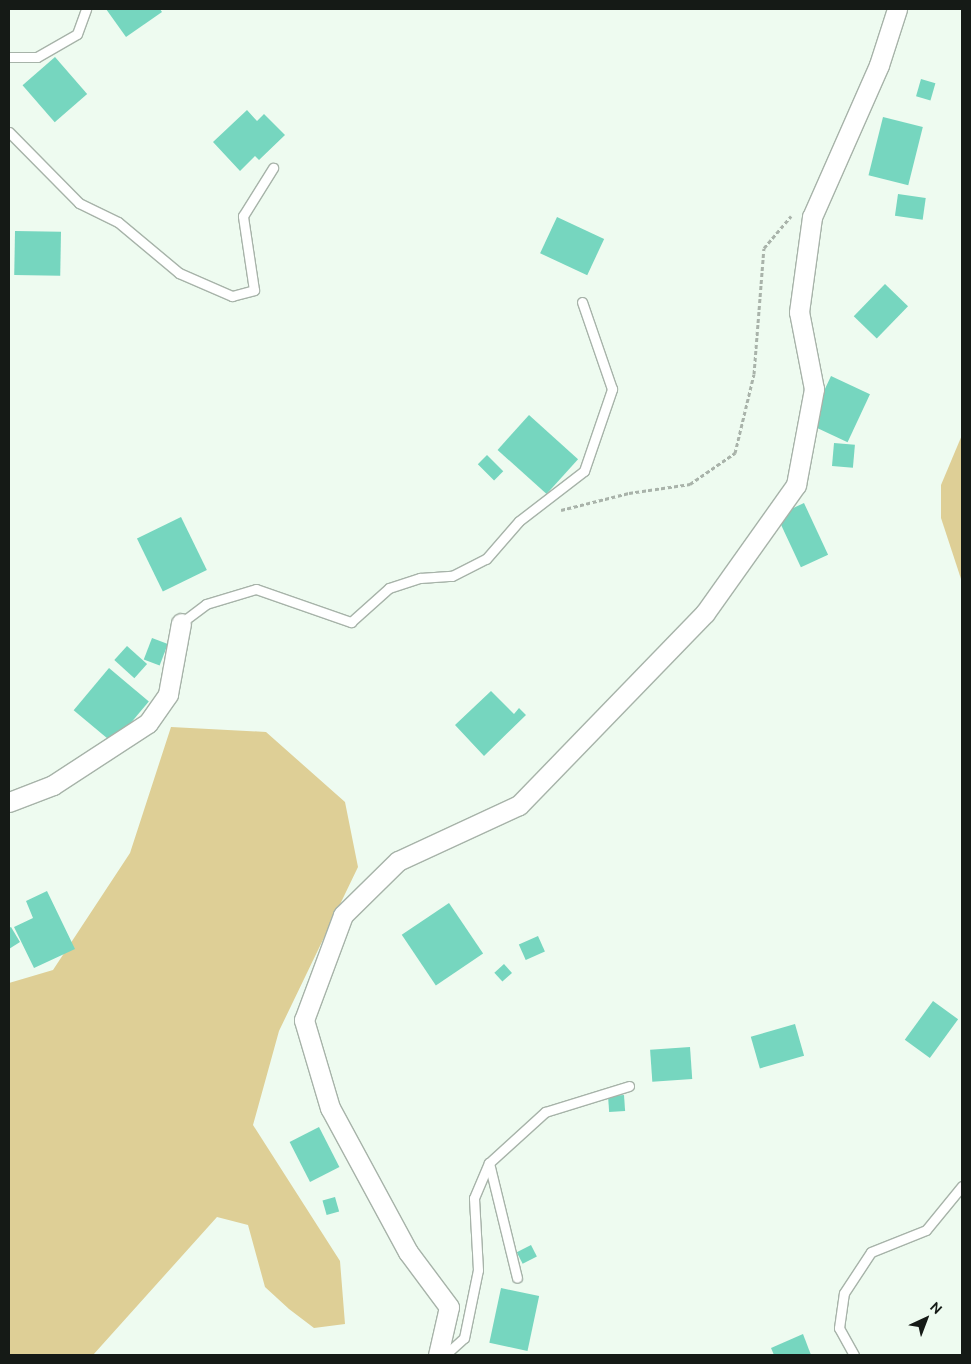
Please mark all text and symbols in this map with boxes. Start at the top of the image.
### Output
north arrow [901,1294,951,1344]
text: N [927,1299,946,1317]

